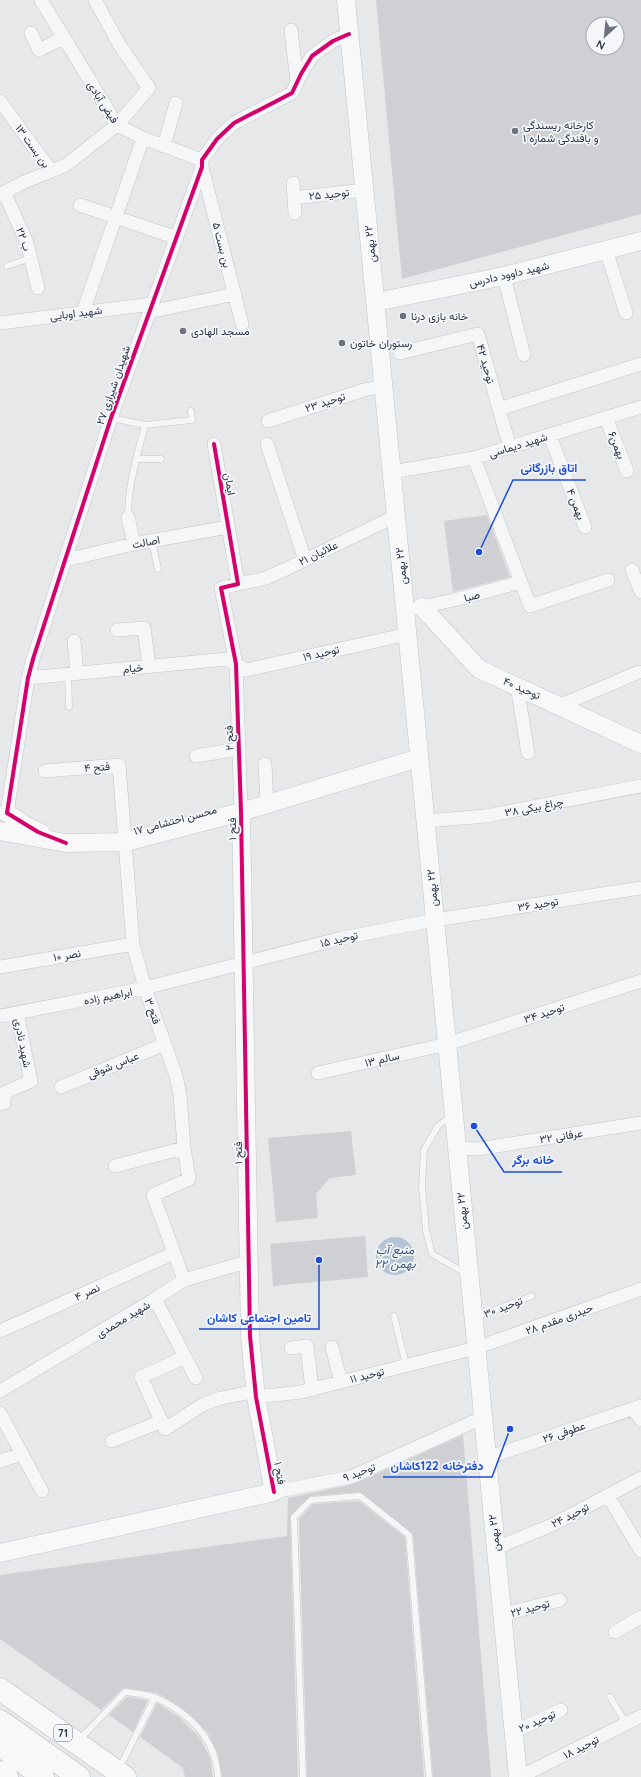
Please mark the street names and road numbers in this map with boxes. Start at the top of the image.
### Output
street label: فیض آبادی [84,78,122,126]
street label: بن بست ۱۳ [13,122,53,170]
street label: توحید ۲۵ [308,185,351,203]
street label: بن بست ۵ [210,221,234,269]
street label: ٢٢ بهمن [361,224,379,263]
street label: ب ۲۲ [13,225,35,253]
street label: شهید داوود دادرس [468,258,551,290]
street label: شهید اوبایی [49,303,103,323]
street label: شهیدان شیرازی ۲۷ [93,343,133,426]
street label: توحید ۴۲ [474,343,498,386]
street label: توحید ۲۳ [303,389,347,415]
street label: شهید دیماسی [487,429,549,461]
street label: بهمن۶ [605,429,629,461]
street label: ایمان [221,472,239,496]
street label: بهمن ۴ [564,486,588,522]
street label: اصالت [131,532,161,552]
street label: علائیان ۲۱ [296,537,340,568]
street label: ٢٢ بهمن [392,546,410,585]
street label: صبا [463,587,481,605]
street label: توحید ۱۹ [301,642,341,664]
street label: خیام [122,660,144,677]
street label: توحید ۴۰ [501,674,543,703]
street label: فتح ۲ [222,725,237,751]
street label: فتح ۴ [84,759,111,776]
street label: چراغ بیکی ۳۸ [503,794,565,821]
street label: محسن احتشامی ۱۷ [132,802,218,838]
street label: فتح ۱ [225,817,240,840]
street label: ٢٢ بهمن [423,868,441,907]
street label: توحید ۳۶ [517,894,560,914]
street label: توحید ۱۵ [319,928,360,950]
street label: نصر ۱۰ [52,946,82,964]
street label: ابراهیم زاده [82,984,134,1009]
street label: فتح ۳ [141,996,164,1026]
street label: توحید ۳۴ [522,1000,567,1026]
street label: شهید نادری [11,1017,35,1069]
street label: عباس شوقی [85,1048,141,1082]
street label: سالم ۱۳ [363,1048,401,1071]
street label: عرفانی ۳۲ [538,1126,584,1146]
street label: فتح ۱ [231,1141,246,1164]
street label: ٢٢ بهمن [453,1191,471,1230]
street label: نصر ۴ [72,1280,102,1304]
street label: توحید ۳۰ [482,1293,525,1321]
street label: شهید محمدی [94,1297,153,1341]
street label: حیدری مقدم ۲۸ [523,1300,595,1339]
street label: توحید ۱۱ [348,1364,386,1386]
street label: عطوفی ۲۶ [541,1418,587,1446]
street label: توحید ۹ [341,1459,378,1485]
street label: فتح ۱ [270,1461,289,1486]
street label: توحید ۲۴ [549,1499,592,1530]
street label: ٢٢ بهمن [485,1513,503,1552]
street label: توحید ۲۲ [509,1596,552,1620]
street label: توحید ۲۰ [516,1706,558,1735]
road number: 71 [54,1725,72,1741]
street label: توحید ۱۸ [561,1732,602,1762]

